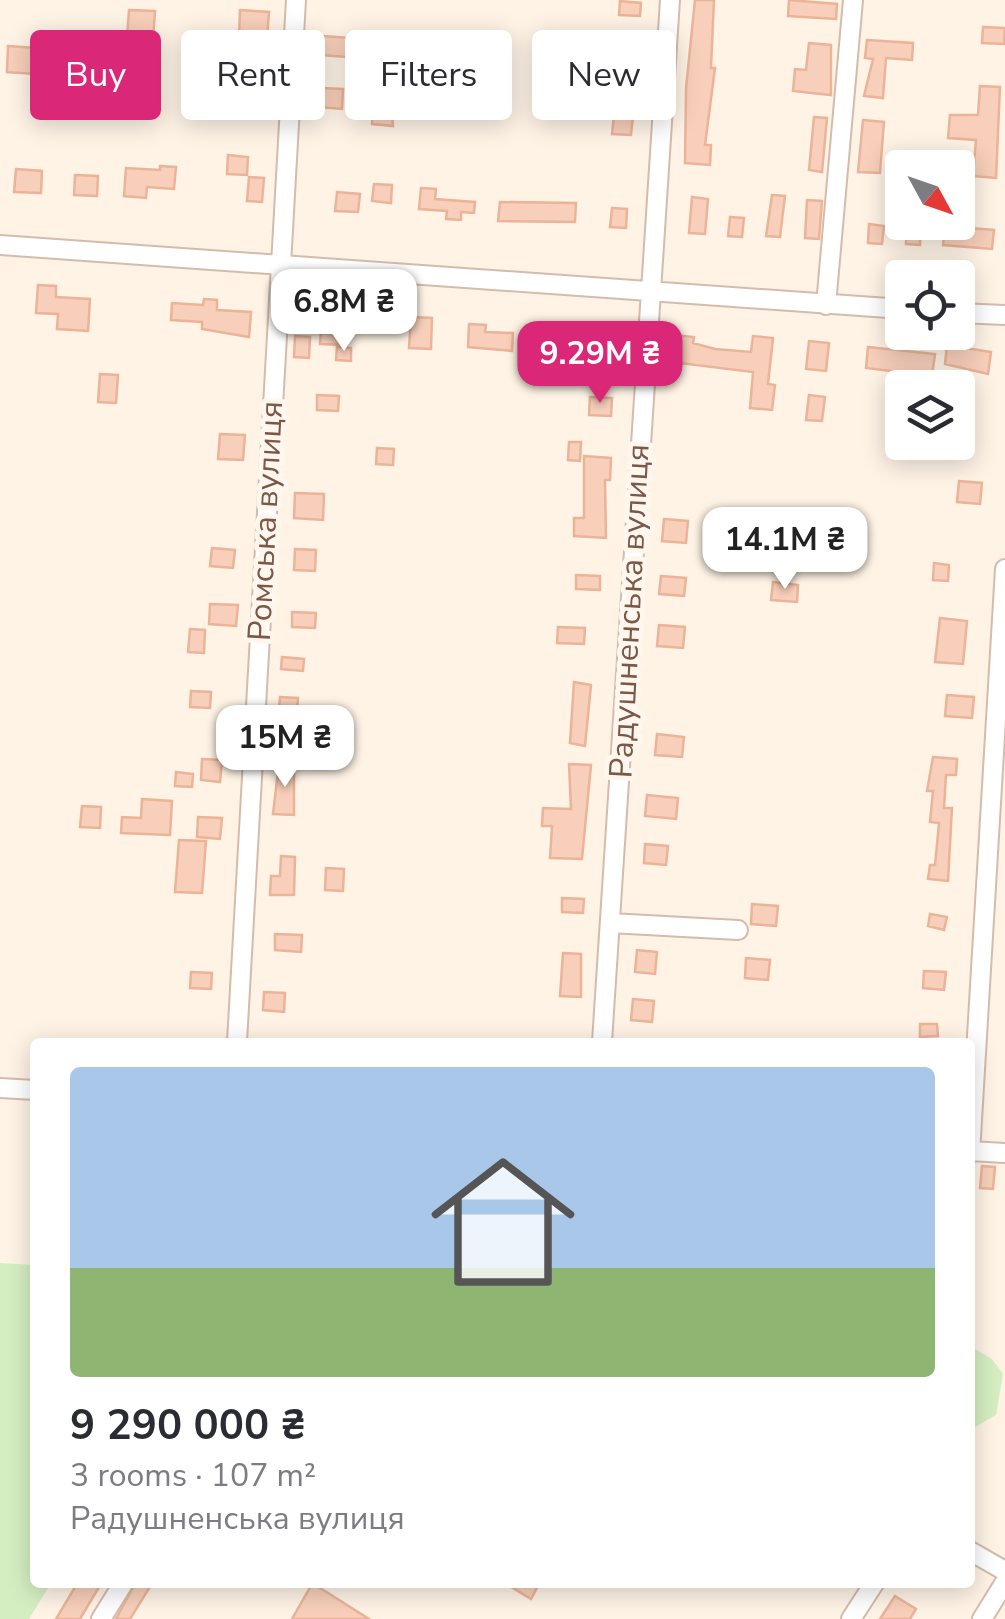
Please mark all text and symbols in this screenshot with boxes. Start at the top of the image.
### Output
chip: Buy [30,30,161,120]
chip: Rent [181,30,325,120]
chip: Filters [345,30,512,120]
chip: New [532,30,676,120]
north arrow [885,150,975,240]
map controls [885,150,975,460]
button: locate [885,260,975,350]
pin: 6.8M ₴ [263,269,425,354]
text: 6.8M ₴ [293,280,395,323]
pin: 9.29M ₴ [508,321,692,406]
text: 9.29M ₴ [539,332,661,375]
button: layers [885,370,975,460]
street label: Ромська вулиця [238,400,293,642]
street label: Радушненська вулиця [599,443,660,779]
pin: 14.1M ₴ [693,507,877,592]
text: 14.1M ₴ [724,518,846,561]
pin: 15M ₴ [215,705,355,790]
text: 15M ₴ [238,716,332,759]
icon: home [413,1132,593,1312]
text: 9 290 000 ₴ [70,1397,306,1454]
text: 3 rooms · 107 m² [70,1454,316,1497]
text: Радушненська вулиця [70,1497,405,1540]

